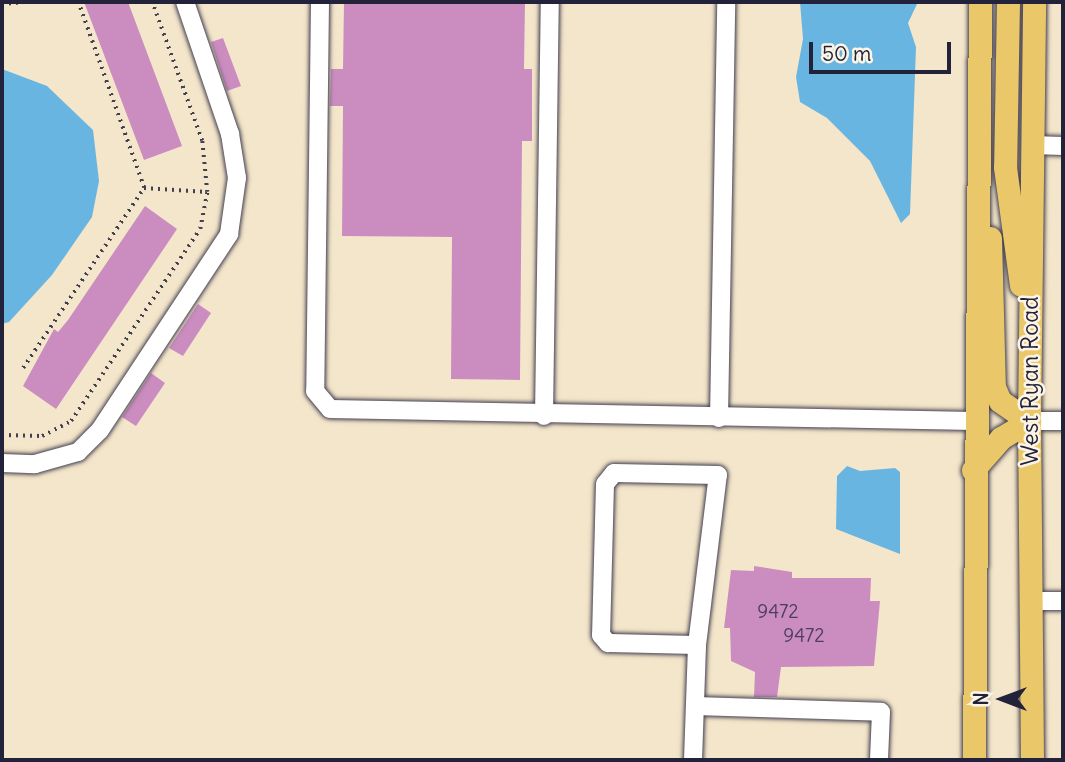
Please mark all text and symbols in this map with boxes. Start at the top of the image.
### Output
scale bar [813,28,955,72]
text: 50 m [822,40,871,67]
street label: West Ryan Road [1016,296,1044,466]
house number: 9472 [757,601,799,623]
house number: 9472 [783,625,825,647]
north arrow [967,664,1037,734]
text: N [969,692,993,706]

